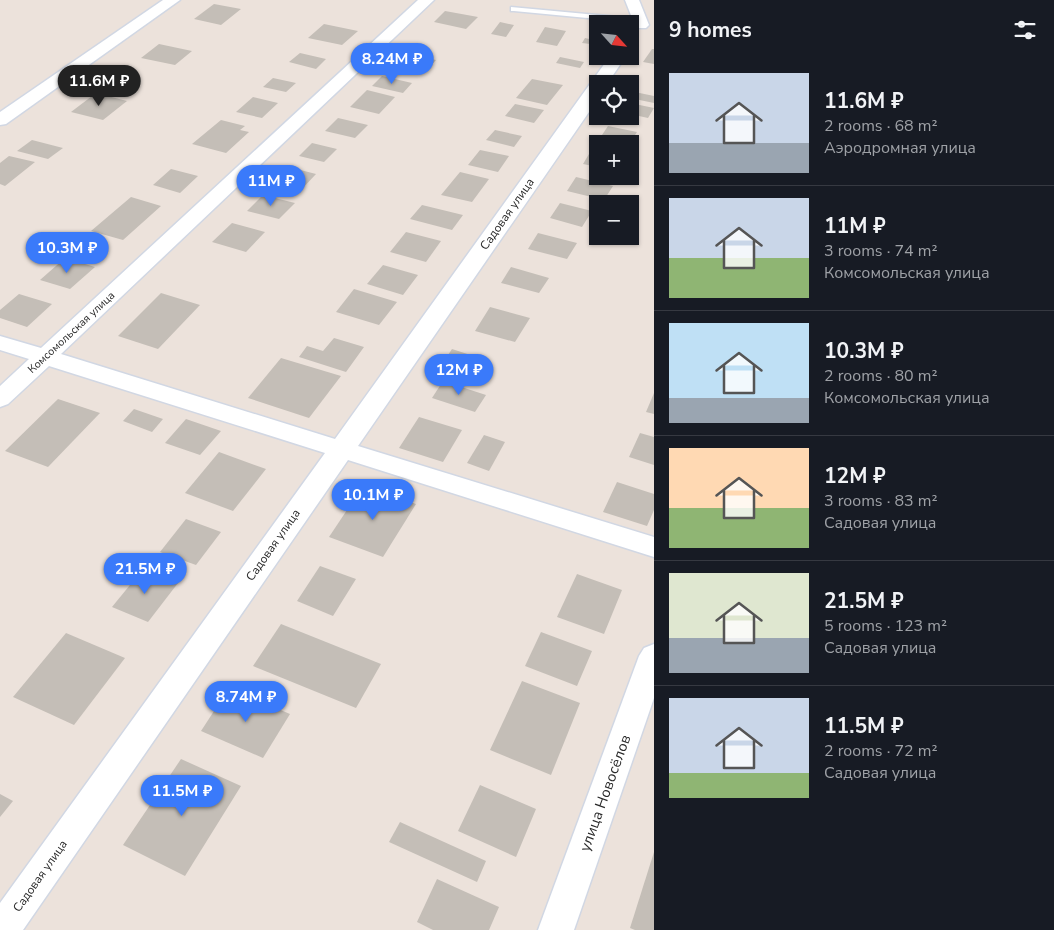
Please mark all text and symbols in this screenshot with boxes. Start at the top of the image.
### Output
north arrow [589,15,639,65]
map controls [589,15,639,245]
text: 9 homes [669,16,752,44]
icon: filters [1011,16,1039,44]
pin: 8.24M ₽ [346,42,438,85]
text: 8.24M ₽ [362,48,422,70]
pin: 11.6M ₽ [53,64,145,107]
text: 11.6M ₽ [69,70,129,92]
button: locate [589,75,639,125]
text: 11.6M ₽ [824,87,904,115]
icon: home [709,93,769,153]
text: 2 rooms · 68 m² [824,115,937,137]
button: + [589,135,639,185]
text: Аэродромная улица [824,137,976,159]
pin: 11M ₽ [236,164,306,207]
text: 11M ₽ [247,170,295,192]
street label: Садовая улица [476,175,538,253]
button: − [589,195,639,245]
text: 11M ₽ [824,212,886,240]
icon: home [709,218,769,278]
pin: 10.3M ₽ [21,232,113,274]
text: 10.3M ₽ [37,237,97,259]
text: 3 rooms · 74 m² [824,240,937,262]
text: Комсомольская улица [824,262,990,284]
street label: Комсомольская улица [25,288,118,377]
text: 10.3M ₽ [824,337,904,365]
icon: home [709,343,769,403]
pin: 12M ₽ [424,354,494,396]
text: 12M ₽ [435,359,483,381]
text: 2 rooms · 80 m² [824,365,937,387]
text: Комсомольская улица [824,387,990,409]
text: 12M ₽ [824,462,886,490]
icon: home [709,468,769,528]
pin: 10.1M ₽ [327,478,419,521]
text: 10.1M ₽ [343,484,403,506]
text: 3 rooms · 83 m² [824,490,937,512]
street label: Садовая улица [242,506,304,584]
text: Садовая улица [824,512,937,534]
pin: 21.5M ₽ [99,552,191,595]
text: 21.5M ₽ [115,558,175,580]
text: 21.5M ₽ [824,587,904,615]
icon: home [709,593,769,653]
text: 5 rooms · 123 m² [824,615,947,637]
text: Садовая улица [824,637,937,659]
pin: 8.74M ₽ [200,680,292,723]
text: 8.74M ₽ [216,686,276,708]
text: 11.5M ₽ [824,712,904,740]
icon: home [709,718,769,778]
street label: улица Новосёлов [575,732,635,854]
text: 2 rooms · 72 m² [824,740,937,762]
text: Садовая улица [824,762,937,784]
pin: 11.5M ₽ [136,774,228,817]
text: 11.5M ₽ [152,780,212,802]
street label: Садовая улица [9,837,71,915]

